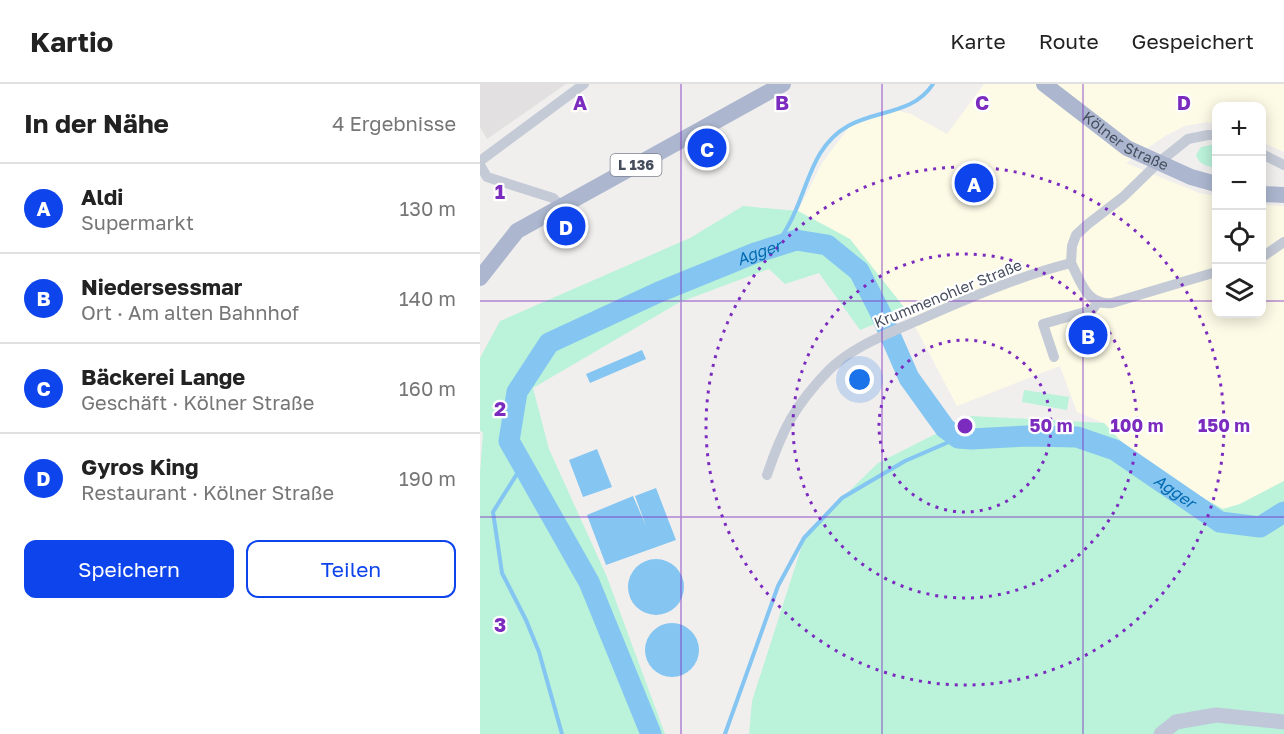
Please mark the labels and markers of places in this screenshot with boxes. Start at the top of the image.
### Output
pin: C [688,126,726,170]
pin: A [954,160,994,206]
pin: D [546,204,586,248]
pin: B [1068,312,1108,358]
centre of rings [955,416,975,436]

